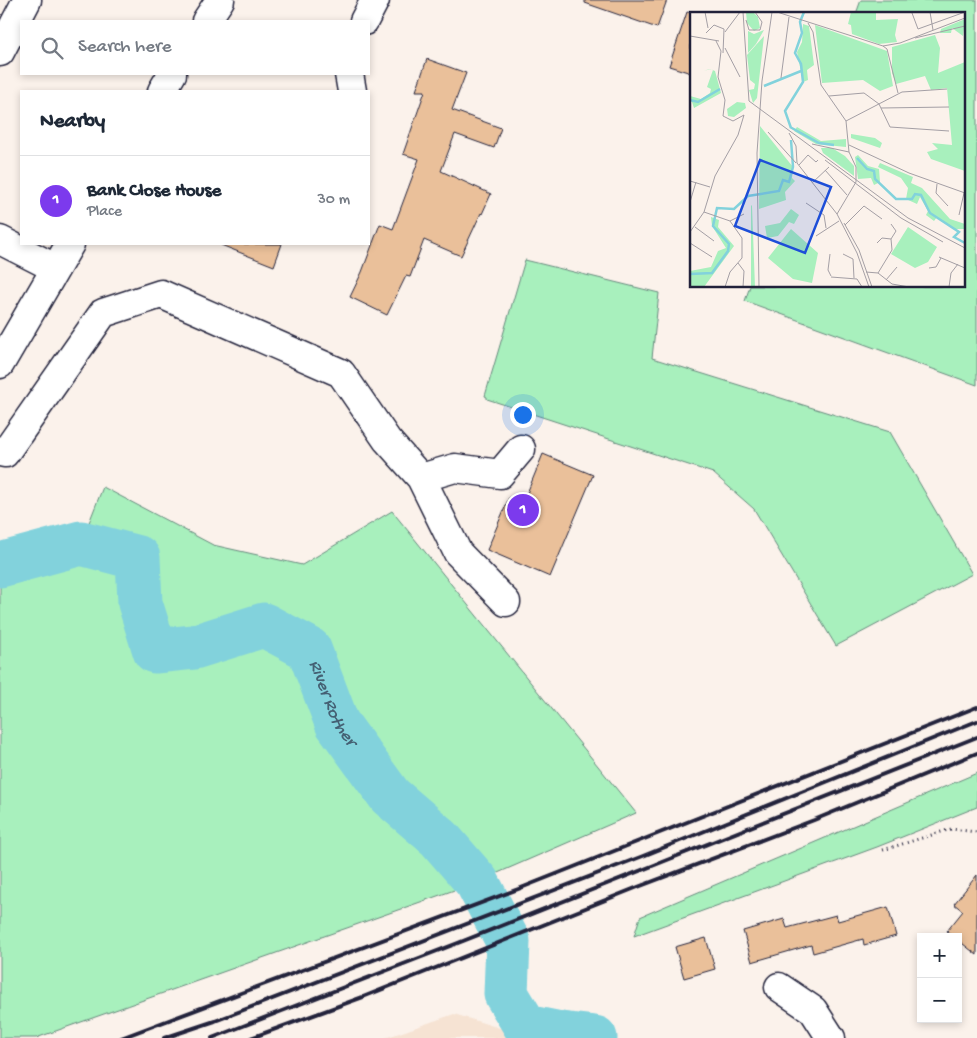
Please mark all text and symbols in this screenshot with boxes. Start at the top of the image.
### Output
inset map [690,12,964,288]
search box [20,20,370,75]
icon: search [38,34,66,62]
text: Search here [78,36,172,59]
text: Nearby [40,110,105,135]
text: Bank Close House [87,180,221,203]
text: 1 [53,191,59,210]
text: 30 m [317,191,350,210]
text: Place [87,203,122,222]
your location [510,402,536,428]
pin: 1 [507,491,539,529]
water label: River Rother [304,657,363,753]
map controls [917,933,962,1023]
button: + [917,933,962,978]
button: − [917,978,962,1023]

